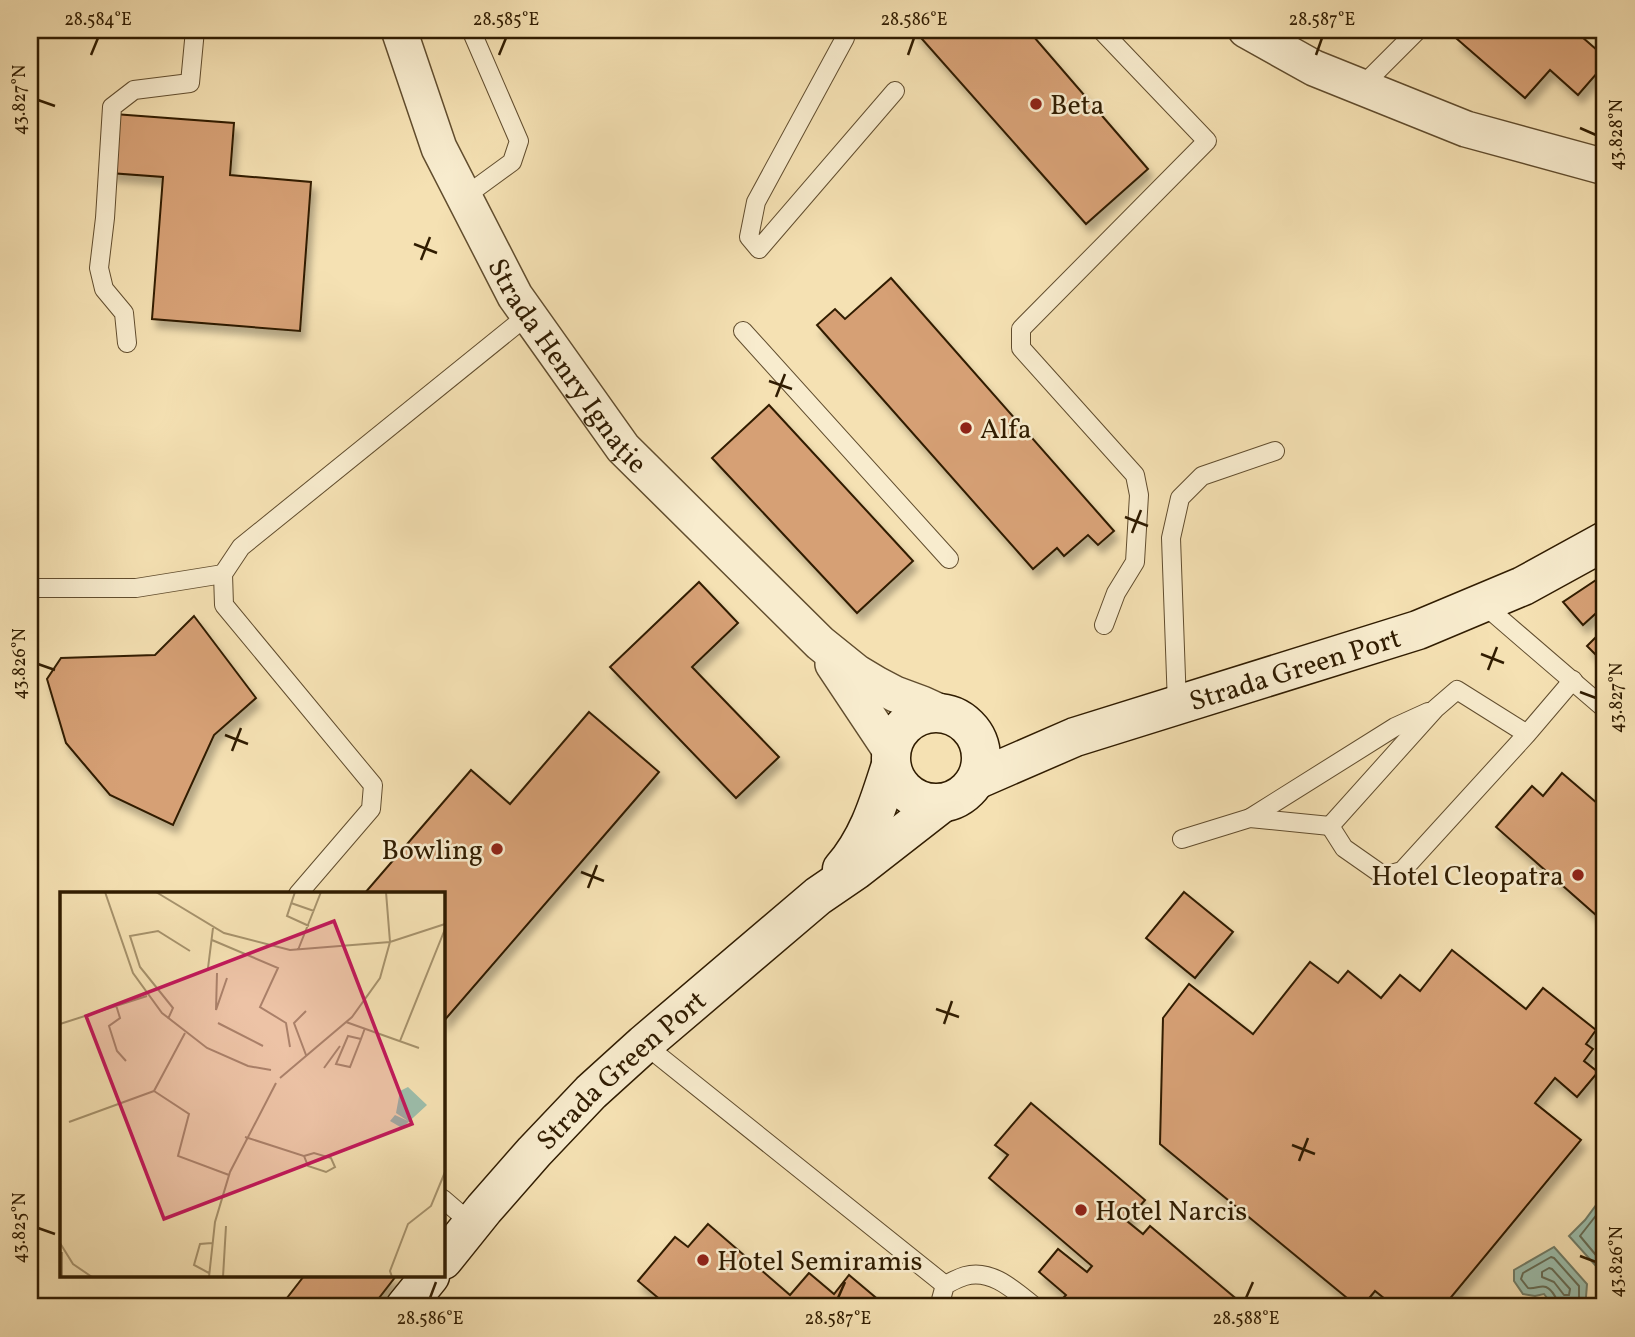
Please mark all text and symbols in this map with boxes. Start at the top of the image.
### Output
text: 28.584°E [64,8,132,33]
text: 28.585°E [473,8,539,33]
text: 28.586°E [880,8,948,33]
text: 28.587°E [1289,8,1356,33]
text: 43.827°N [8,65,33,135]
place label: Beta [1050,87,1105,126]
marker: Beta [1028,96,1044,112]
text: 43.828°N [1605,99,1630,171]
street label: Strada Henry Ignație [477,252,655,483]
place label: Alfa [980,411,1032,450]
marker: Alfa [958,420,974,436]
street label: Strada Green Port [1185,620,1406,722]
text: 43.826°N [8,628,33,700]
text: 43.827°N [1605,663,1630,733]
place label: Bowling [381,832,483,871]
marker: Bowling [489,841,505,857]
place label: Hotel Cleopatra [1371,858,1564,897]
marker: Hotel Cleopatra [1570,867,1586,883]
inset map [60,892,444,1278]
street label: Strada Green Port [529,982,716,1160]
text: 43.825°N [8,1192,33,1264]
place label: Hotel Narcis [1095,1193,1247,1232]
marker: Hotel Narcis [1073,1202,1089,1218]
text: 43.826°N [1605,1226,1630,1298]
place label: Hotel Semiramis [717,1243,923,1282]
marker: Hotel Semiramis [695,1252,711,1268]
text: 28.586°E [396,1307,464,1332]
text: 28.587°E [805,1307,872,1332]
text: 28.588°E [1212,1307,1280,1332]

